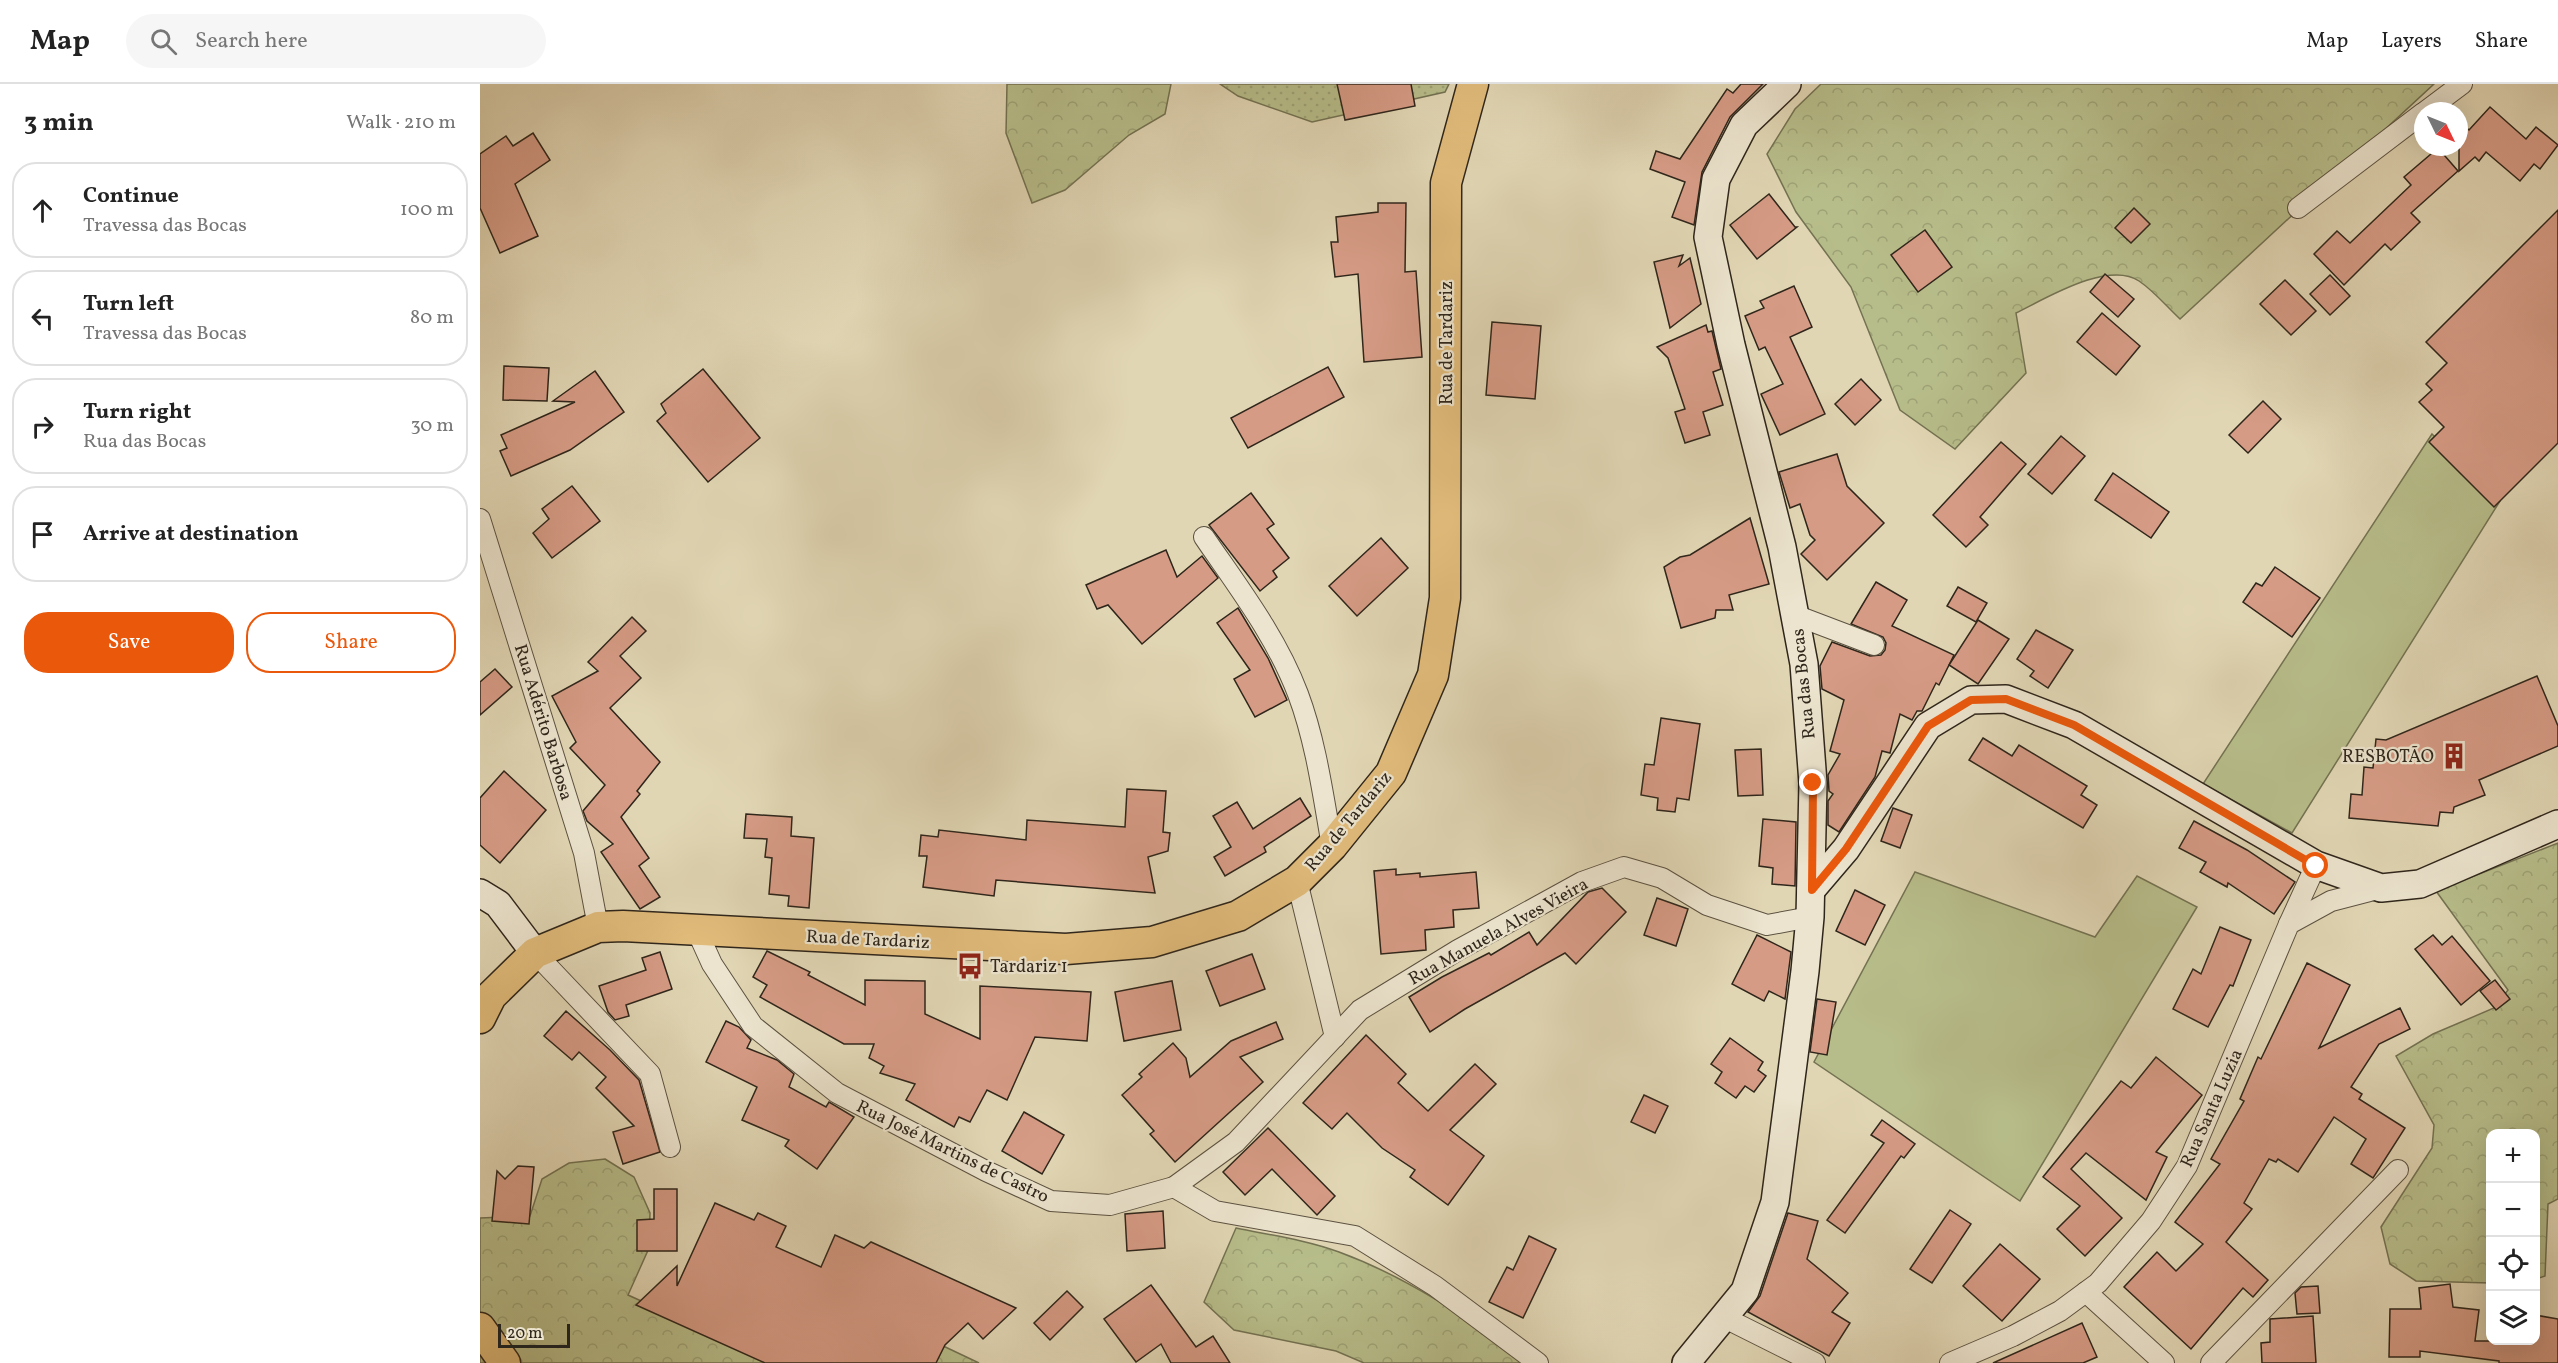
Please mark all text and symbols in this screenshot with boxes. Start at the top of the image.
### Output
search box [126,14,546,68]
text: Map [30,22,90,61]
icon: search [147,25,180,58]
text: Search here [195,26,308,57]
text: Map [2306,27,2348,56]
text: Layers [2381,27,2442,56]
text: Share [2475,27,2528,56]
north arrow [2414,102,2468,156]
text: 3 min [24,105,94,141]
text: Walk · 210 m [346,109,456,137]
text: Continue [83,181,179,212]
icon: ahead [26,194,59,227]
text: 100 m [400,196,454,224]
text: Travessa das Bocas [83,212,247,240]
street label: Rua de Tardariz [1435,281,1460,405]
text: Turn left [83,289,174,320]
icon: left [26,302,59,335]
text: 80 m [410,304,454,332]
text: Travessa das Bocas [83,320,247,348]
text: Turn right [83,397,191,428]
icon: right [26,410,59,443]
text: 30 m [410,412,454,440]
text: Rua das Bocas [83,428,206,456]
icon: arrive [26,518,59,551]
text: Arrive at destination [83,519,299,550]
button: Save [24,612,234,673]
button: Share [246,612,456,673]
street label: Rua das Bocas [1786,627,1823,740]
street label: Rua Adérito Barbosa [507,641,578,804]
building icon: RESBOTÃO [2439,741,2469,771]
place label: RESBOTÃO [2342,745,2434,770]
street label: Rua de Tardariz [1300,767,1399,877]
route end [1799,769,1825,795]
route start [2302,852,2328,878]
street label: Rua Manuela Alves Vieira [1404,872,1593,992]
street label: Rua de Tardariz [805,925,930,956]
bus stop icon: Tardariz 1 [955,951,985,981]
place label: Tardariz 1 [990,955,1068,980]
street label: Rua Santa Luzia [2175,1045,2250,1172]
street label: Rua José Martins de Castro [852,1095,1053,1210]
map controls [2486,1129,2540,1345]
button: + [2486,1129,2540,1183]
button: − [2486,1183,2540,1237]
button: locate [2486,1237,2540,1291]
button: layers [2486,1291,2540,1345]
scale bar [498,1321,570,1348]
text: 20 m [507,1323,542,1345]

